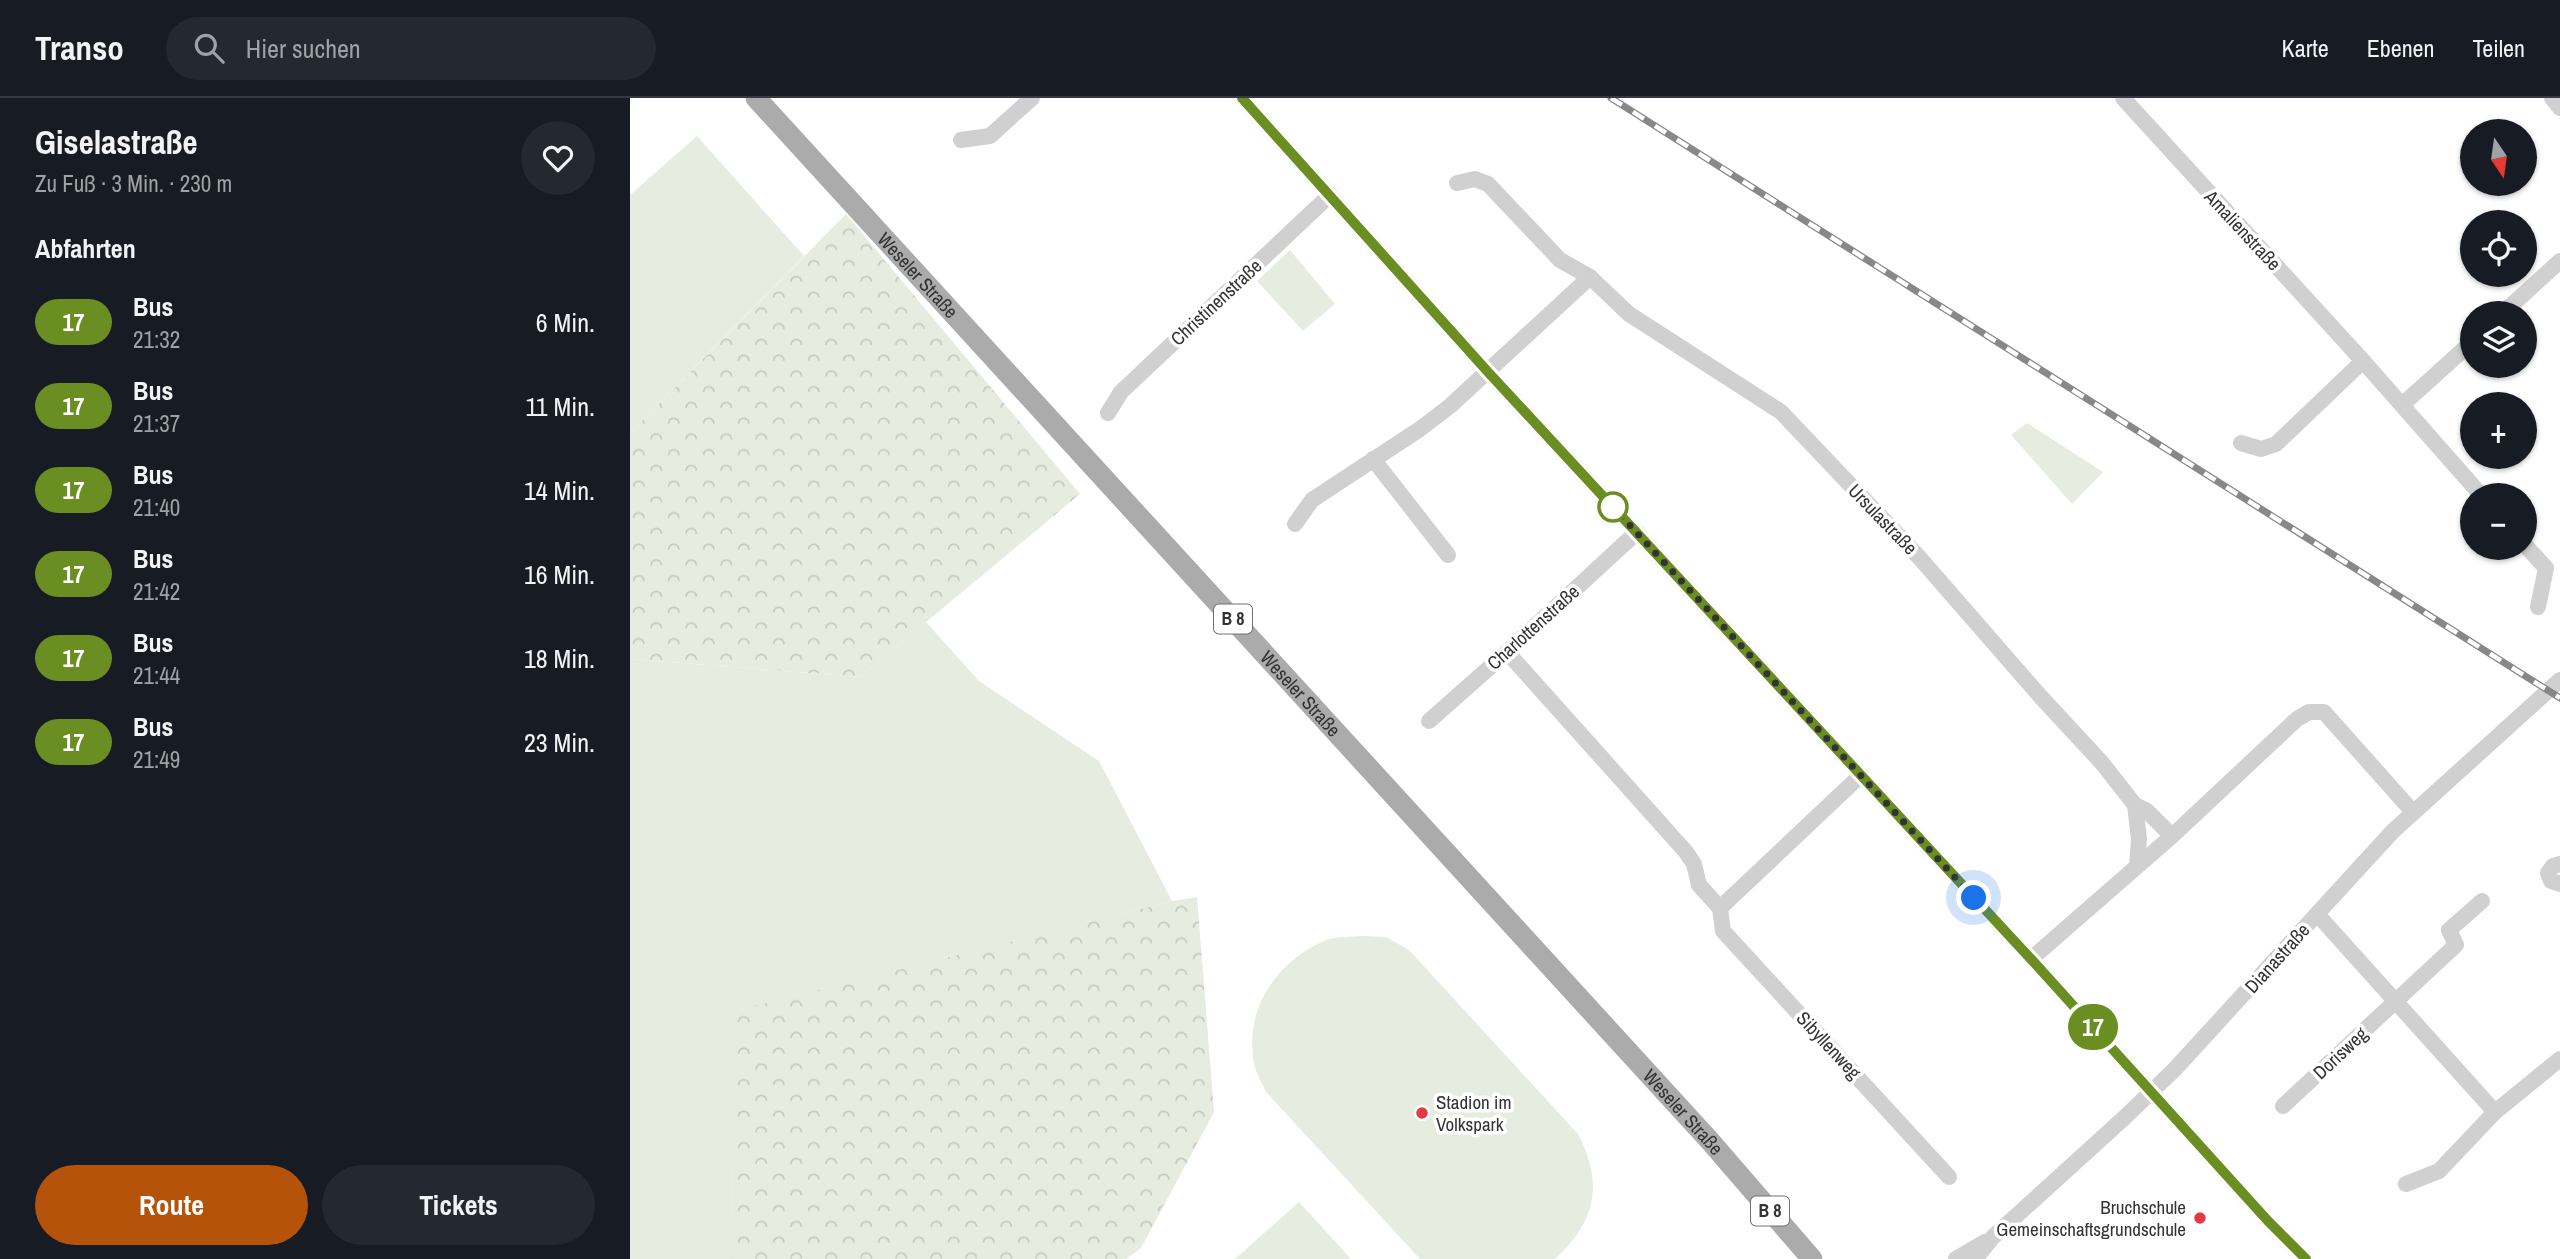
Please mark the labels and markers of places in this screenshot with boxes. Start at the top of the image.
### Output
unlabelled marker [1598,492,1628,522]
place label: Stadion im Volkspark [1436,1089,1511,1137]
marker: Stadion im Volkspark [1414,1105,1430,1121]
place label: Bruchschule Gemeinschaftsgrundschule [1996,1194,2186,1242]
marker: Bruchschule Gemeinschaftsgrundschule [2192,1210,2208,1226]

